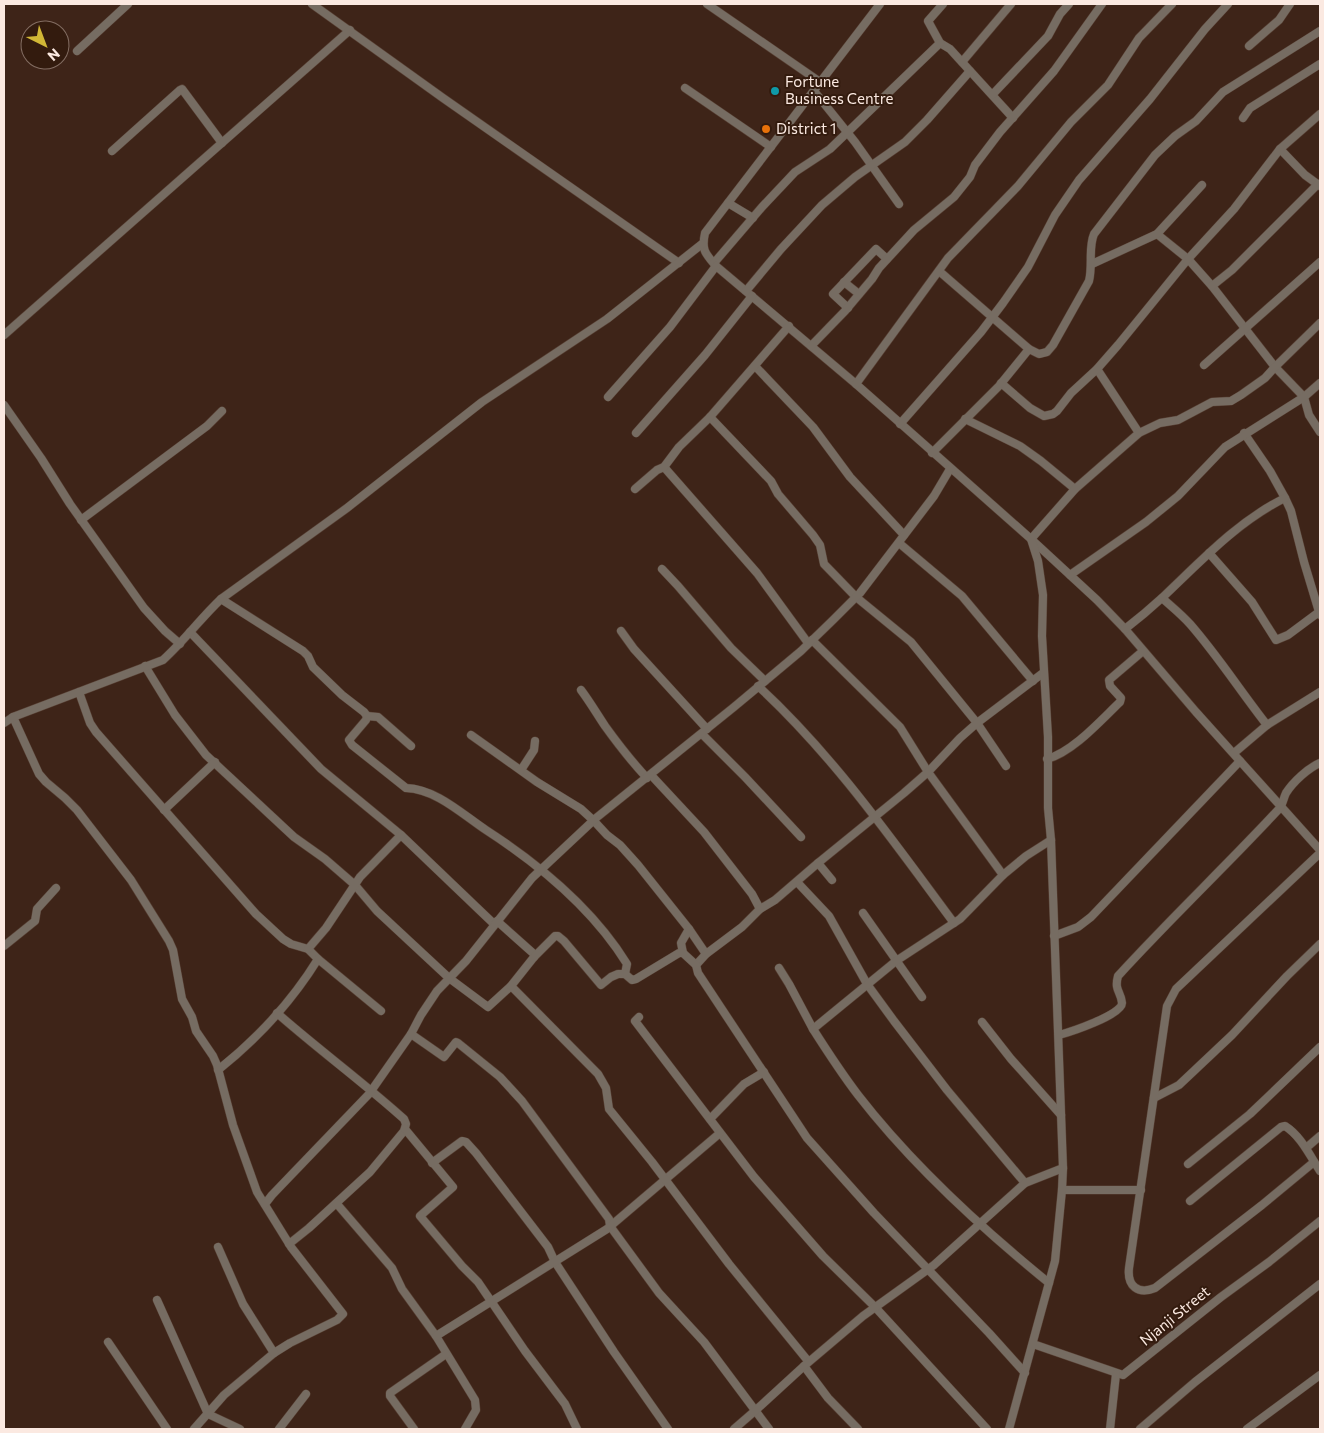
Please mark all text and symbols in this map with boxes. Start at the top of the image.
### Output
north arrow [20,20,70,70]
text: N [44,45,64,65]
place label: Fortune Business Centre [785,72,893,107]
marker: Fortune Business Centre [769,85,781,97]
place label: District 1 [776,119,837,137]
marker: District 1 [760,123,772,135]
street label: Njanji Street [1136,1282,1213,1349]

